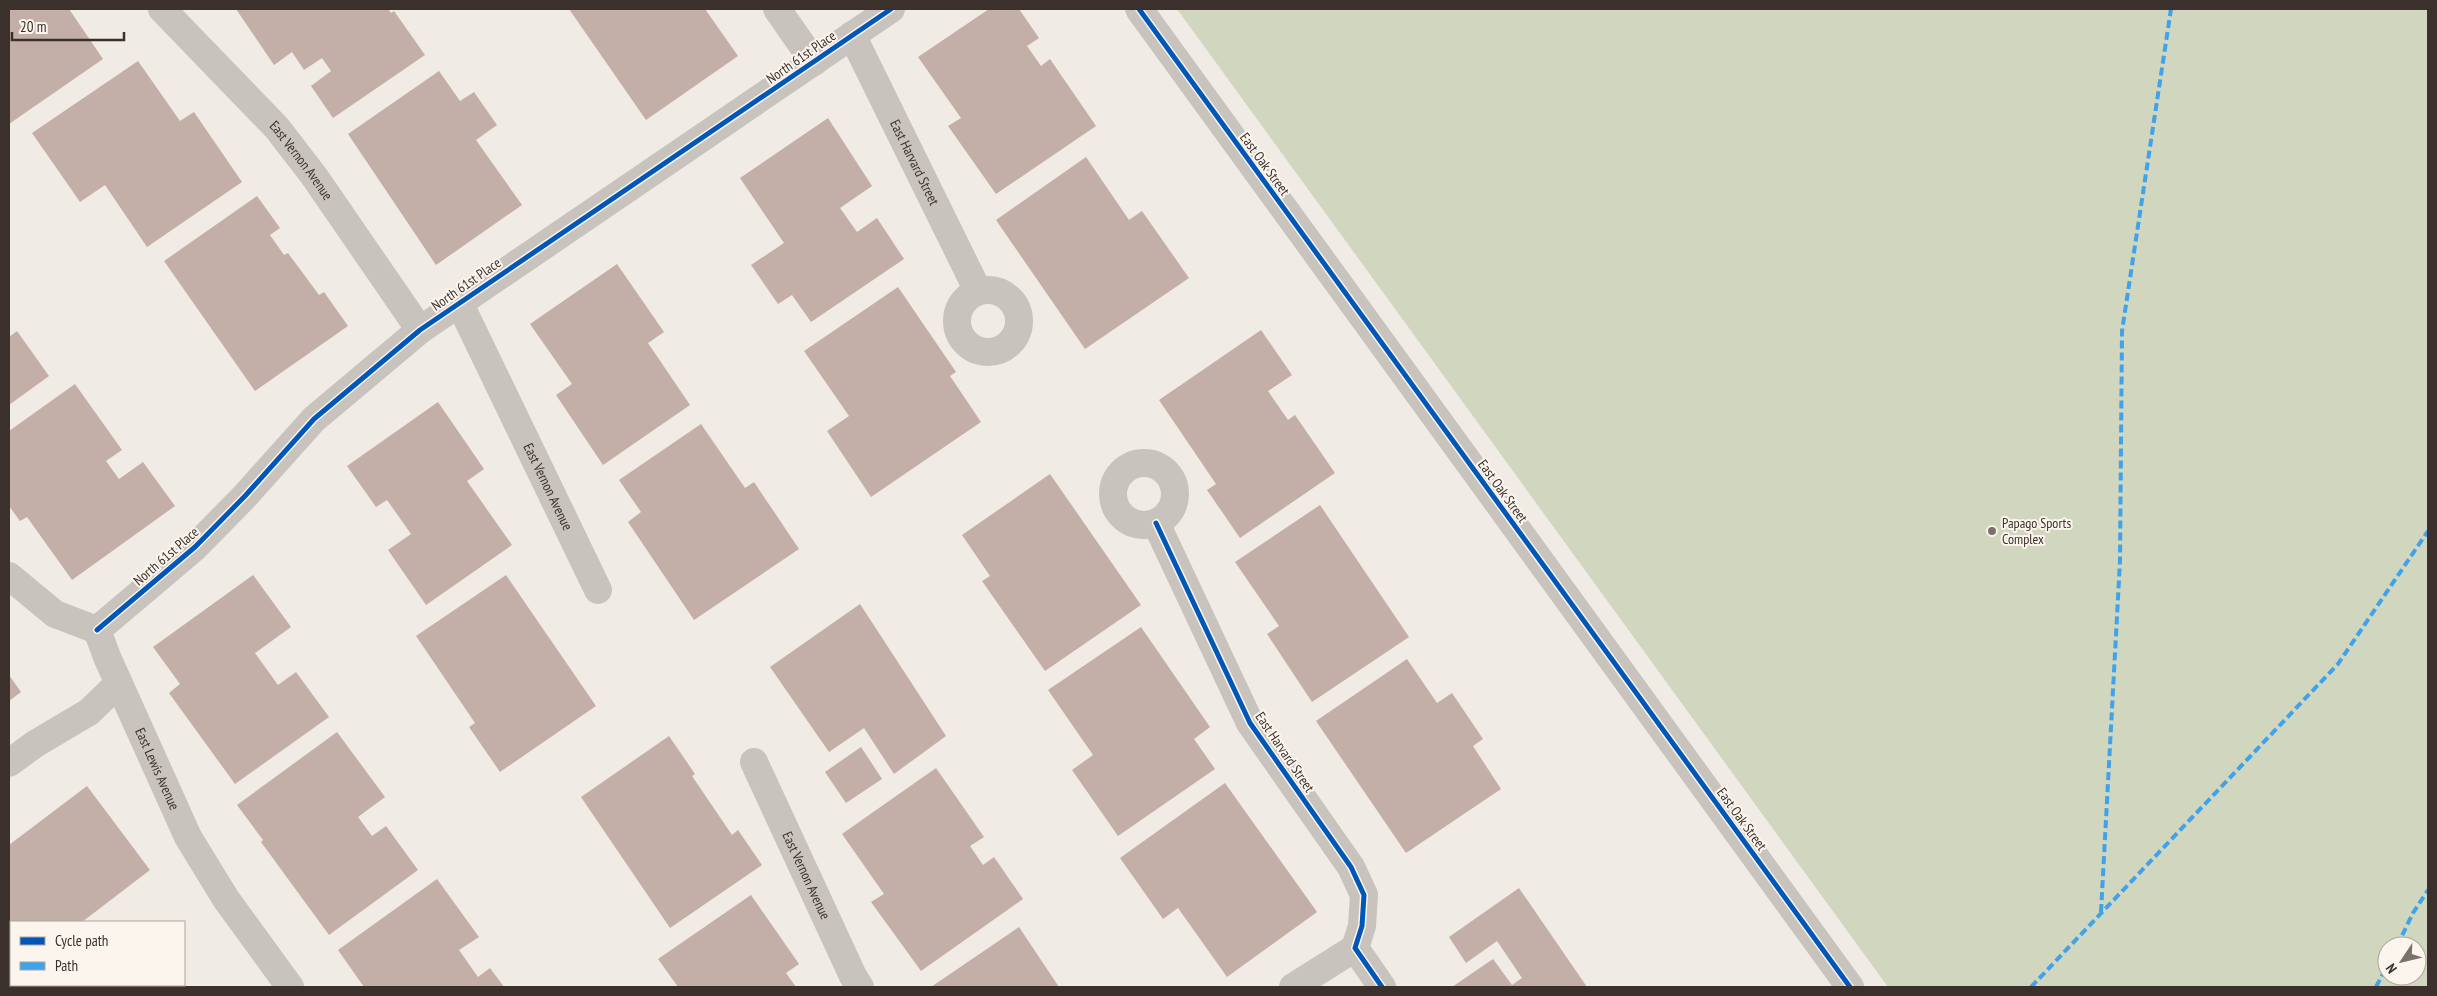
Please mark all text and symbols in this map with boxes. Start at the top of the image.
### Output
scale bar [12,10,125,42]
text: 20 m [20,17,46,36]
street label: North 61st Place [763,26,839,87]
street label: East Vernon Avenue [266,117,337,204]
street label: East Harvard Street [886,117,943,208]
street label: East Oak Street [1236,129,1294,199]
street label: North 61st Place [428,253,504,314]
street label: East Vernon Avenue [519,440,577,533]
street label: East Oak Street [1474,456,1532,526]
place label: Papago Sports Complex [2002,514,2071,548]
street label: North 61st Place [130,523,202,589]
marker: Papago Sports Complex [1986,525,1998,537]
street label: East Harvard Street [1252,708,1319,796]
street label: East Lewis Avenue [131,725,184,813]
street label: East Oak Street [1713,784,1771,854]
street label: East Vernon Avenue [778,829,835,922]
legend [10,921,185,986]
text: Cycle path [55,931,108,950]
north arrow [2377,936,2427,986]
text: Path [55,956,78,975]
text: N [2382,960,2401,977]

